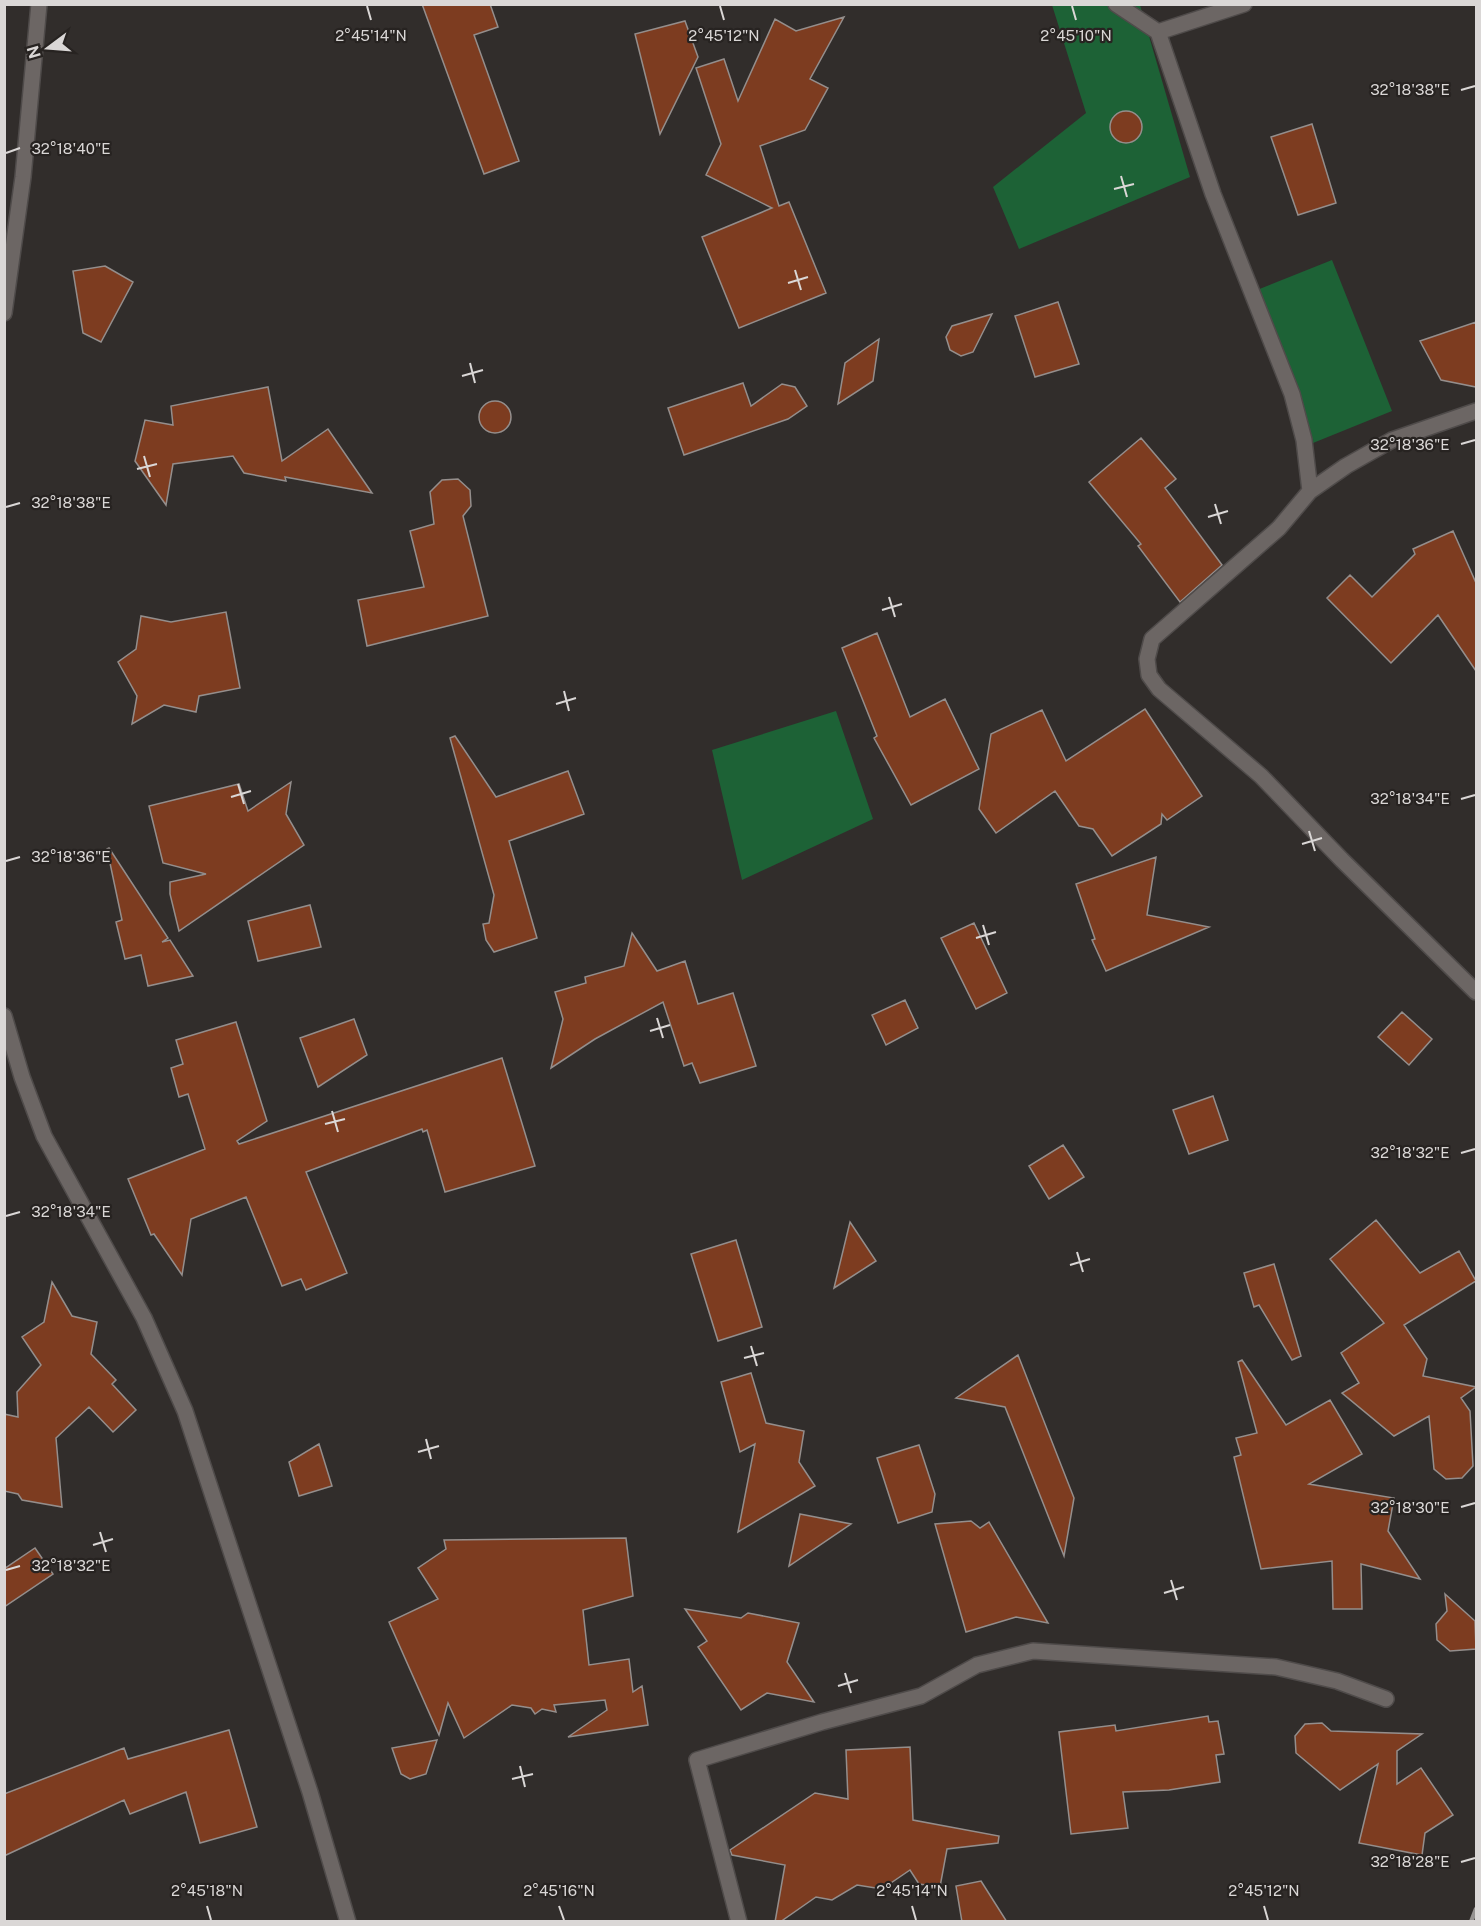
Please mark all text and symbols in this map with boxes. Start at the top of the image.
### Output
north arrow [18,18,78,78]
text: 2°45'14"N [335,27,407,44]
text: 2°45'12"N [688,27,760,44]
text: 2°45'10"N [1040,27,1112,44]
text: N [23,43,45,61]
text: 32°18'38"E [1370,81,1450,98]
text: 32°18'40"E [31,140,111,157]
text: 32°18'36"E [1370,436,1450,453]
text: 32°18'38"E [31,494,111,511]
text: 32°18'34"E [1370,790,1450,807]
text: 32°18'36"E [31,848,111,865]
text: 32°18'32"E [1371,1144,1449,1161]
text: 32°18'34"E [31,1203,111,1220]
text: 32°18'30"E [1370,1499,1450,1516]
text: 32°18'32"E [32,1557,110,1574]
text: 32°18'28"E [1370,1853,1450,1870]
text: 2°45'18"N [171,1882,243,1899]
text: 2°45'16"N [523,1882,595,1899]
text: 2°45'14"N [876,1882,948,1899]
text: 2°45'12"N [1228,1882,1300,1899]

